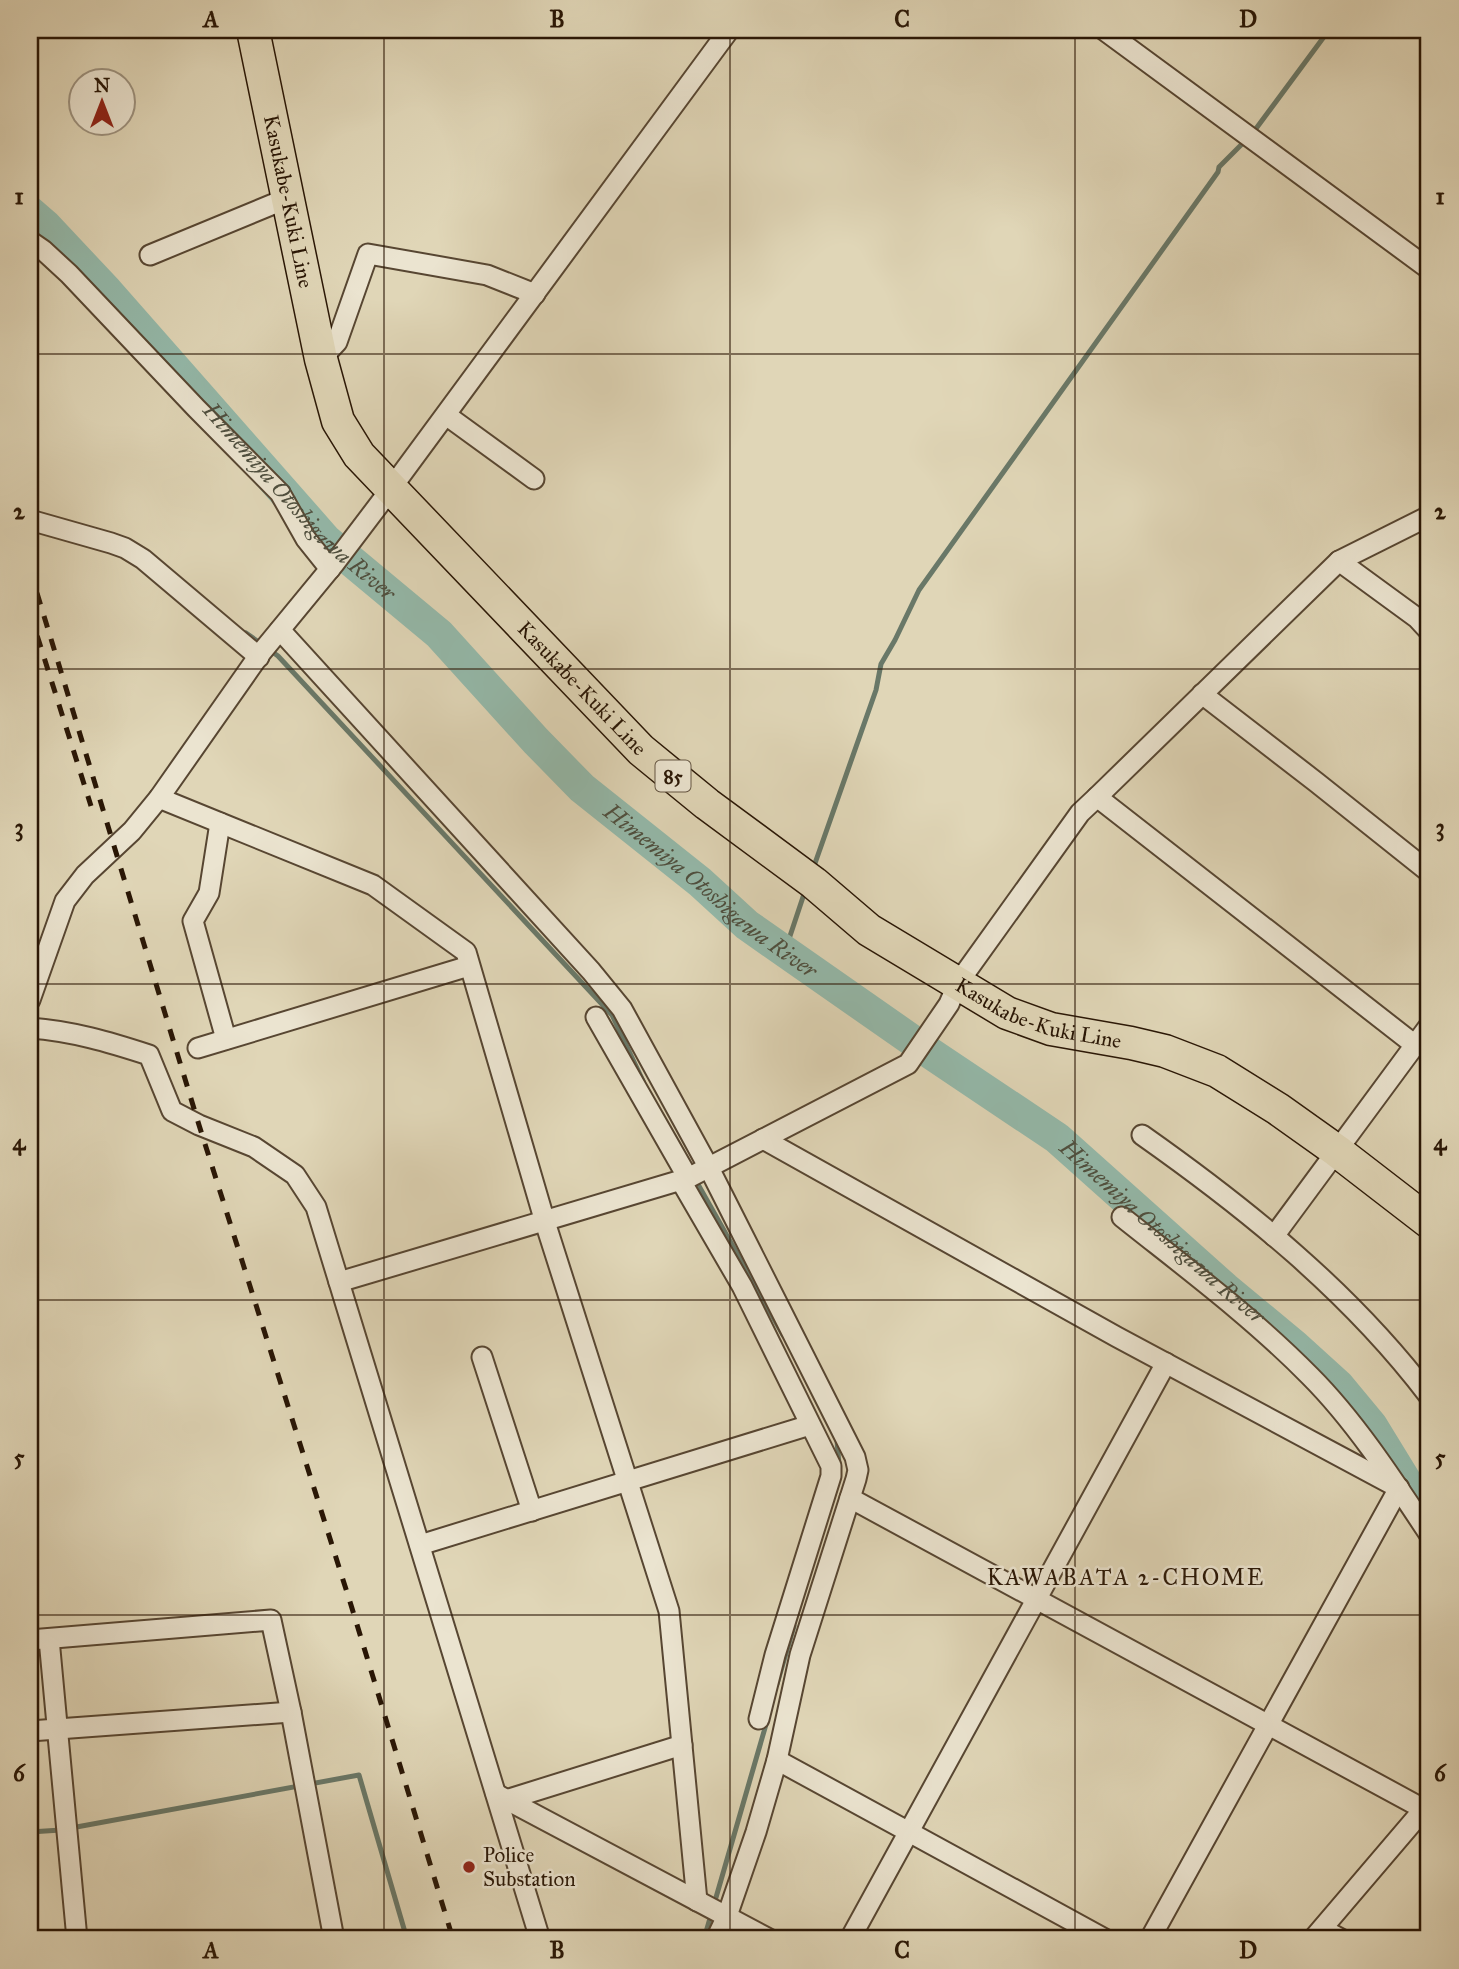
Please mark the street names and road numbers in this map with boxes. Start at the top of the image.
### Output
street label: Kasukabe-Kuki Line [258,113,319,290]
street label: Kasukabe-Kuki Line [512,616,652,761]
road number: 85 [656,761,690,792]
street label: Kasukabe-Kuki Line [951,972,1124,1054]

